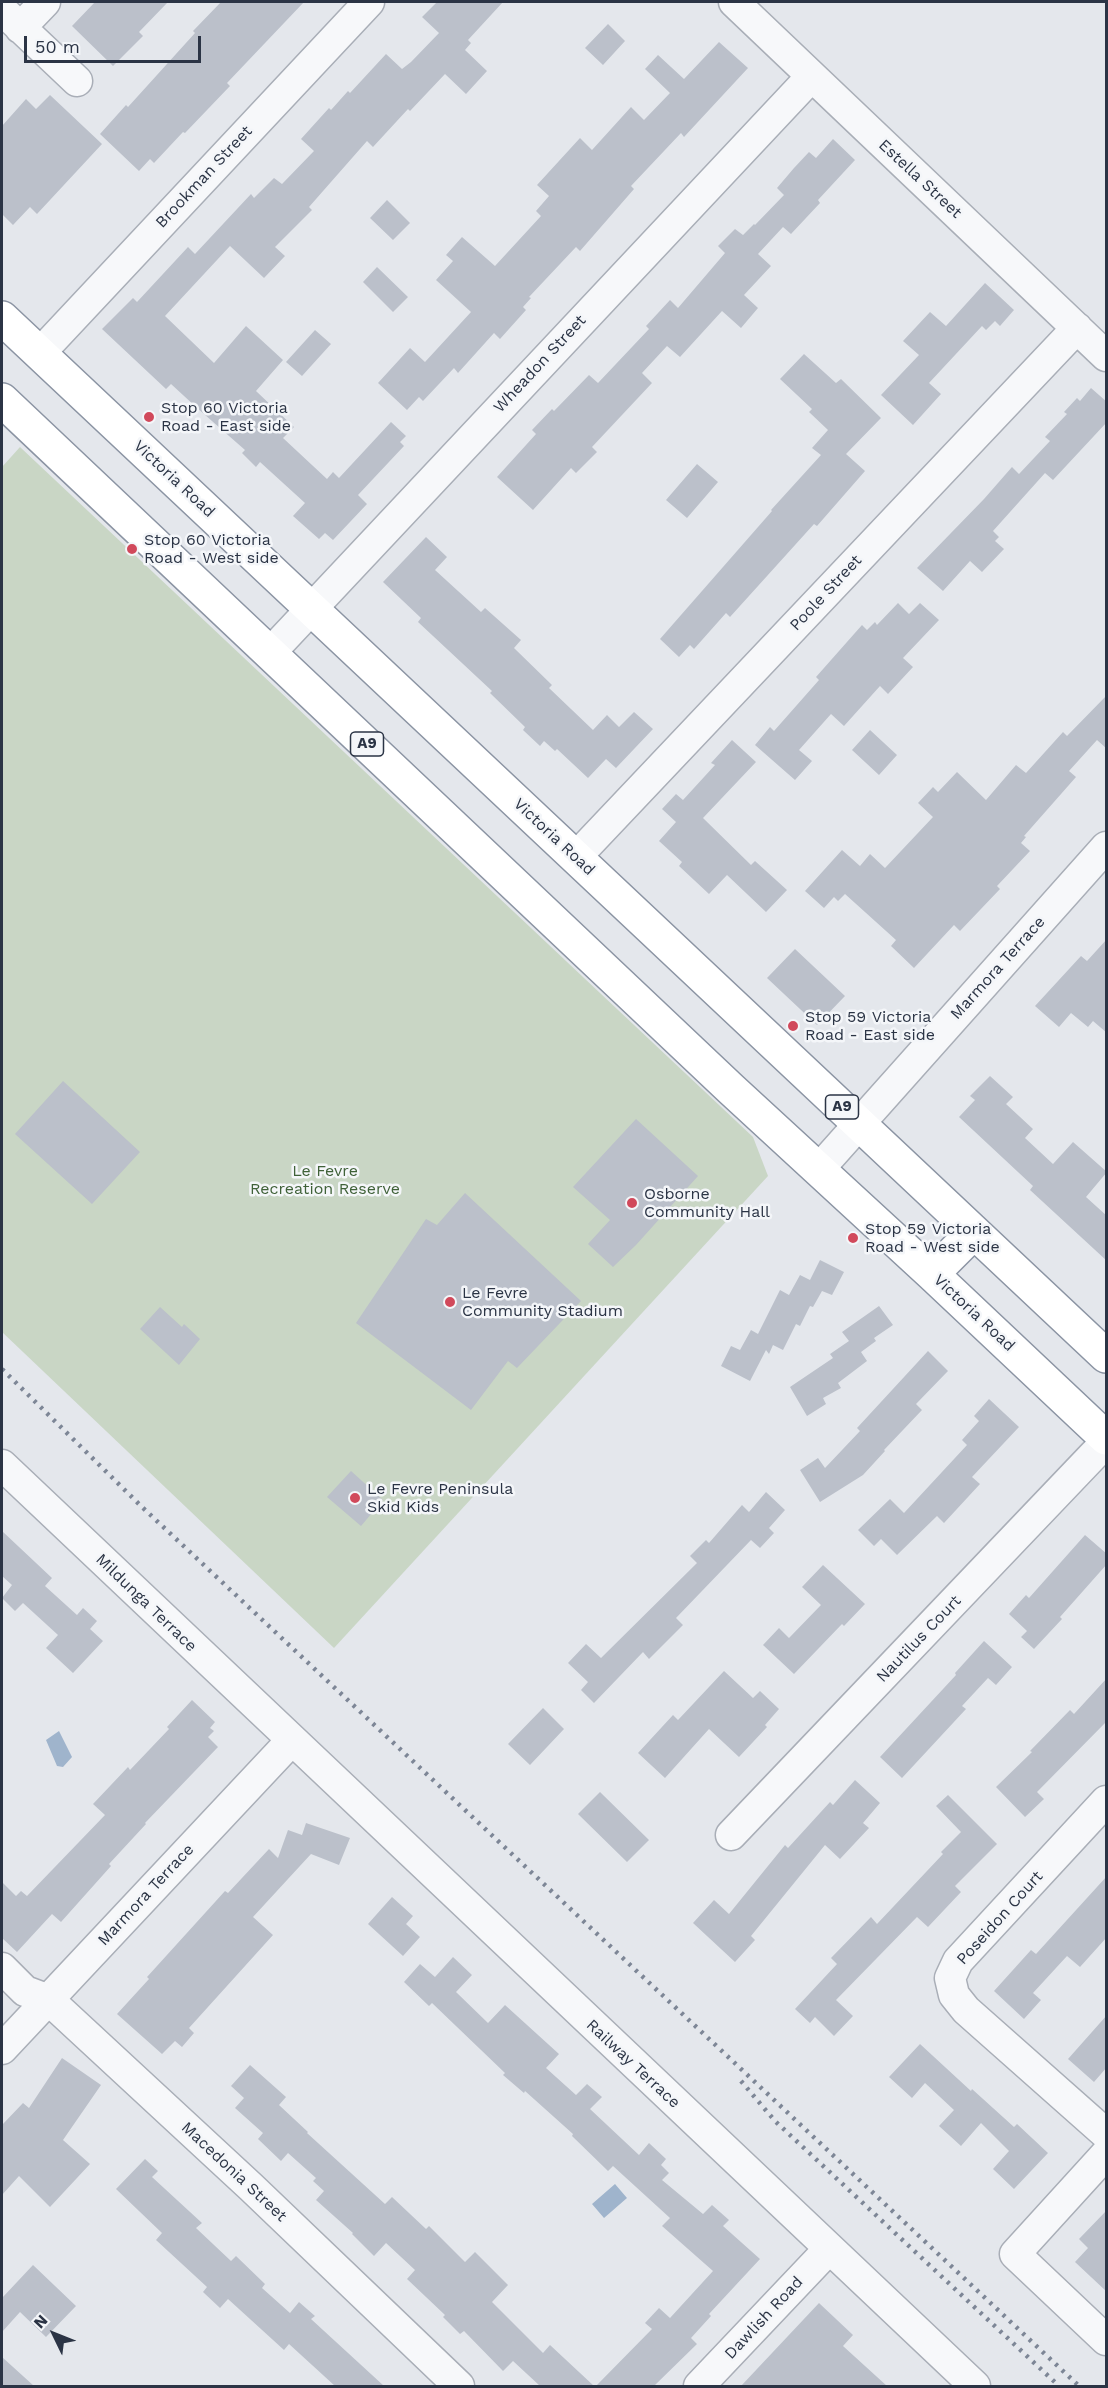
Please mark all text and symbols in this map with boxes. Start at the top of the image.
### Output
scale bar [27,24,204,62]
text: 50 m [35,36,80,57]
street label: Brookman Street [152,122,256,232]
street label: Estella Street [874,135,966,223]
street label: Wheadon Street [490,311,590,417]
place label: Stop 60 Victoria Road - East side [161,398,291,436]
marker: Stop 60 Victoria Road - East side [142,410,156,424]
street label: Victoria Road [129,436,219,522]
place label: Stop 60 Victoria Road - West side [144,530,279,568]
marker: Stop 60 Victoria Road - West side [125,542,139,556]
street label: Poole Street [786,551,866,635]
road number: A9 [350,732,384,756]
street label: Victoria Road [509,794,599,880]
street label: Marmora Terrace [947,913,1049,1023]
place label: Stop 59 Victoria Road - East side [805,1007,935,1045]
marker: Stop 59 Victoria Road - East side [786,1019,800,1033]
road number: A9 [826,1095,858,1119]
park label: Le Fevre Recreation Reserve [250,1161,400,1199]
place label: Osborne Community Hall [644,1184,770,1222]
marker: Osborne Community Hall [625,1196,639,1210]
place label: Stop 59 Victoria Road - West side [865,1219,1000,1257]
marker: Stop 59 Victoria Road - West side [846,1231,860,1245]
street label: Victoria Road [929,1270,1019,1356]
place label: Le Fevre Community Stadium [462,1283,623,1321]
marker: Le Fevre Community Stadium [443,1295,457,1309]
place label: Le Fevre Peninsula Skid Kids [367,1479,513,1517]
marker: Le Fevre Peninsula Skid Kids [348,1491,362,1505]
street label: Mildunga Terrace [92,1550,200,1656]
street label: Nautilus Court [873,1592,965,1686]
street label: Marmora Terrace [94,1840,198,1950]
street label: Poseidon Court [953,1867,1047,1969]
street label: Railway Terrace [582,2016,684,2112]
street label: Macedonia Street [177,2118,291,2226]
street label: Dawlish Road [721,2273,807,2363]
north arrow [24,2304,84,2364]
text: N [29,2311,51,2332]

